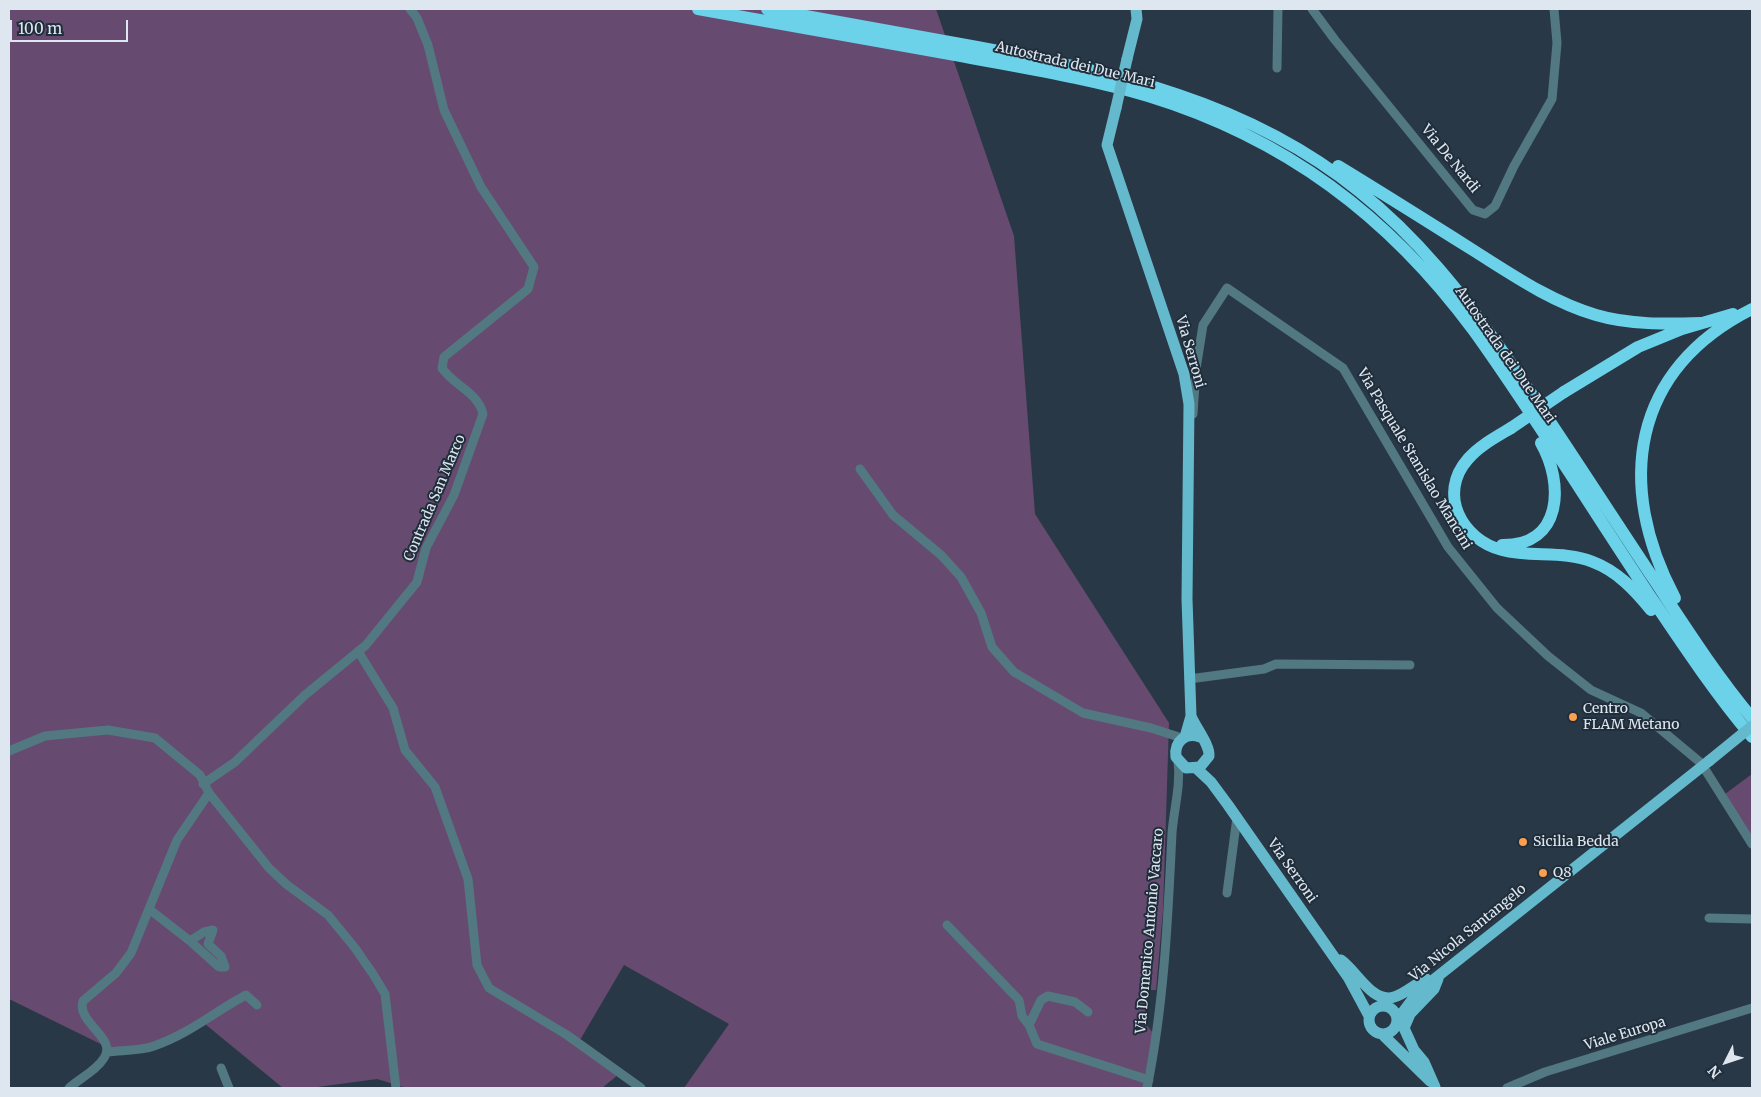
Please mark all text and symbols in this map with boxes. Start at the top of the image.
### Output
scale bar [12,10,130,42]
text: 100 m [18,19,62,38]
street label: Autostrada dei Due Mari [994,38,1156,92]
street label: Via De Nardi [1417,121,1483,197]
street label: Autostrada dei Due Mari [1451,283,1559,427]
street label: Via Serroni [1172,314,1208,390]
street label: Via Pasquale Stanislao Mancini [1353,365,1475,553]
street label: Contrada San Marco [401,432,469,564]
place label: Centro FLAM Metano [1583,701,1680,734]
marker: Centro FLAM Metano [1567,711,1579,723]
street label: Via Domenico Antonio Vaccaro [1133,828,1167,1034]
place label: Sicilia Bedda [1533,834,1619,850]
street label: Via Serroni [1264,836,1320,906]
marker: Sicilia Bedda [1517,836,1529,848]
place label: Q8 [1553,865,1572,881]
marker: Q8 [1537,867,1549,879]
street label: Via Nicola Santangelo [1406,881,1530,985]
street label: Viale Europa [1582,1014,1668,1054]
north arrow [1701,1037,1751,1087]
text: N [1704,1062,1725,1082]

